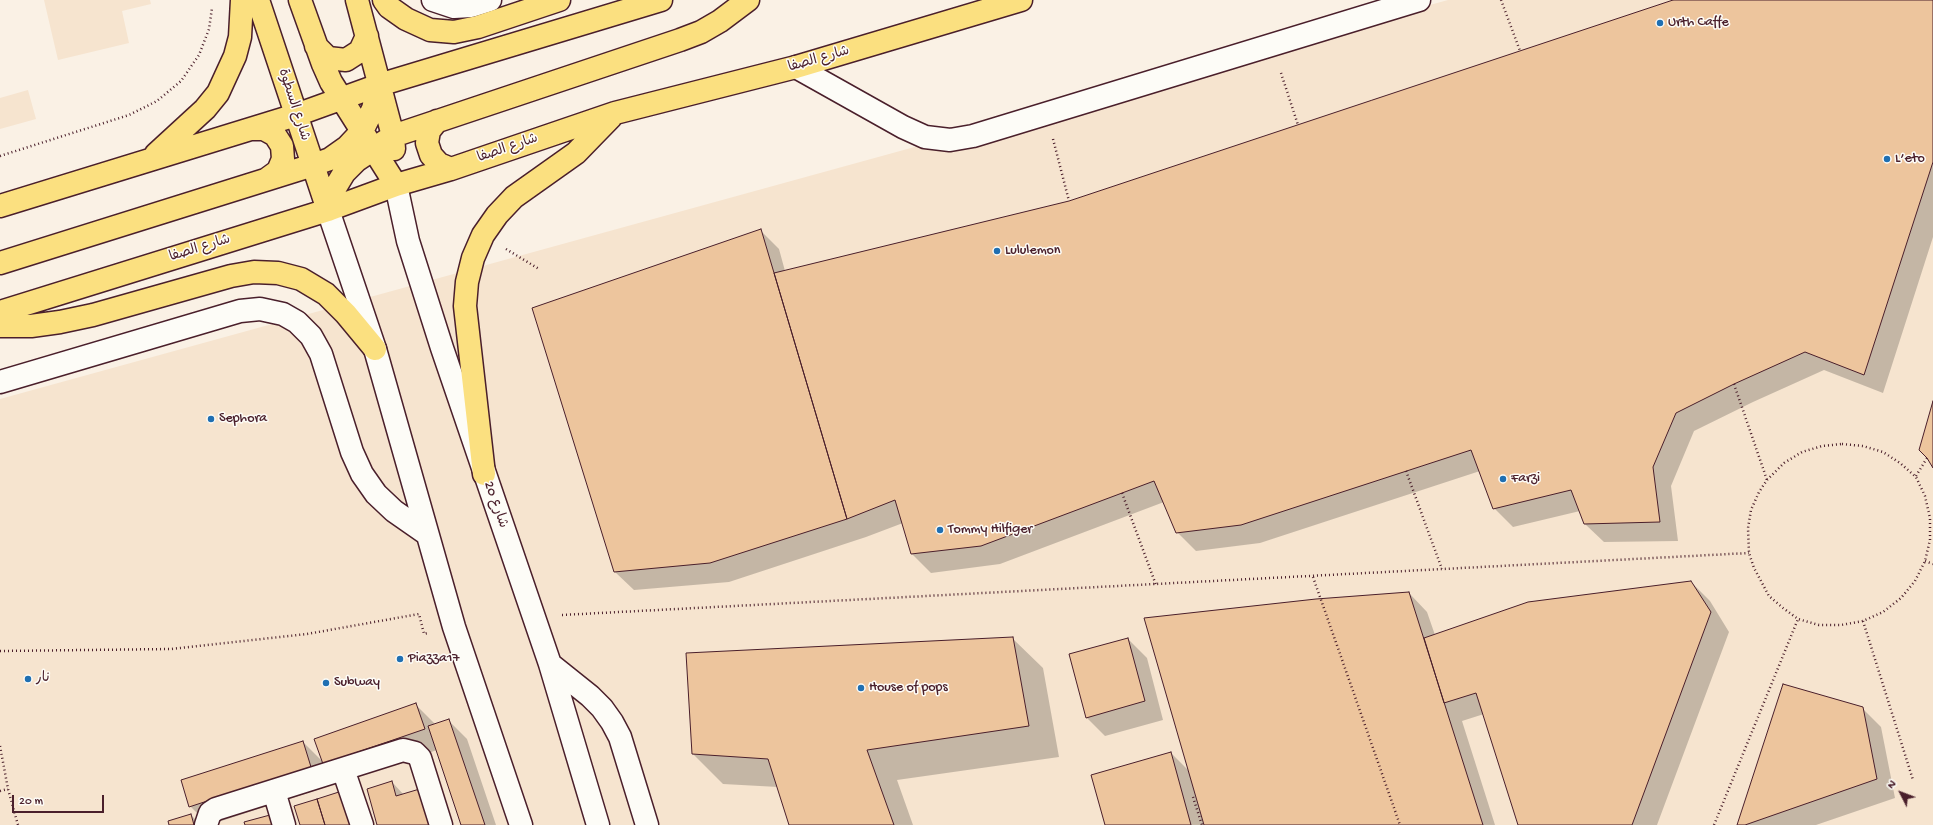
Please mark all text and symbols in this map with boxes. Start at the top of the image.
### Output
place label: Urth Caffe [1668,15,1729,31]
marker: Urth Caffe [1655,18,1665,28]
street label: شارع الصفا [786,43,852,77]
street label: شارع السطوة [273,67,313,143]
street label: شارع الصفا [475,131,541,167]
place label: L’eto [1895,151,1925,167]
marker: L’eto [1882,154,1892,164]
street label: شارع الصفا [167,232,233,266]
place label: Lululemon [1005,243,1061,259]
marker: Lululemon [992,246,1002,256]
place label: Sephora [219,411,267,427]
marker: Sephora [206,414,216,424]
place label: Farzi [1511,471,1540,487]
marker: Farzi [1498,474,1508,484]
street label: شارع 20 [479,479,511,531]
place label: Tommy Hilfiger [948,522,1032,538]
marker: Tommy Hilfiger [935,525,945,535]
place label: Piazza17 [408,651,460,667]
marker: Piazza17 [395,654,405,664]
place label: نار [36,671,50,687]
marker: نار [23,674,33,684]
place label: Subway [334,675,380,691]
marker: Subway [321,678,331,688]
place label: House of pops [869,680,948,696]
marker: House of pops [856,683,866,693]
north arrow [1881,773,1921,813]
text: N [1885,778,1899,792]
scale bar [14,787,106,813]
text: 20 m [19,795,43,809]

